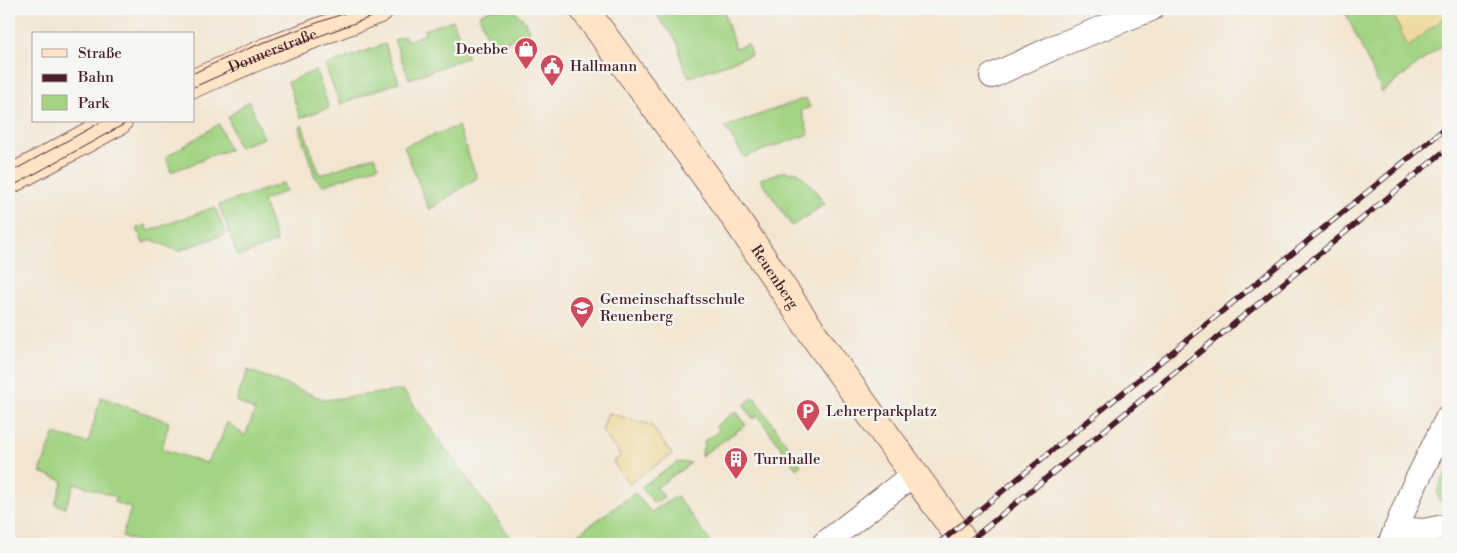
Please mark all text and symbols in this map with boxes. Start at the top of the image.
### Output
street label: Donnerstraße [225,24,320,77]
legend [32,32,195,122]
shop icon: Doebbe [513,36,539,70]
place label: Doebbe [456,40,508,59]
text: Straße [78,44,122,63]
public building icon: Hallmann [539,53,565,87]
place label: Hallmann [570,57,637,76]
text: Bahn [77,68,114,87]
text: Park [78,94,110,113]
street label: Reuenberg [747,241,803,313]
place label: Gemeinschaftsschule Reuenberg [600,290,745,326]
school or university icon: Gemeinschaftsschule Reuenberg [569,295,595,329]
parking icon: Lehrerparkplatz [795,398,821,432]
place label: Lehrerparkplatz [826,402,937,421]
building icon: Turnhalle [723,446,749,480]
place label: Turnhalle [754,450,821,469]

